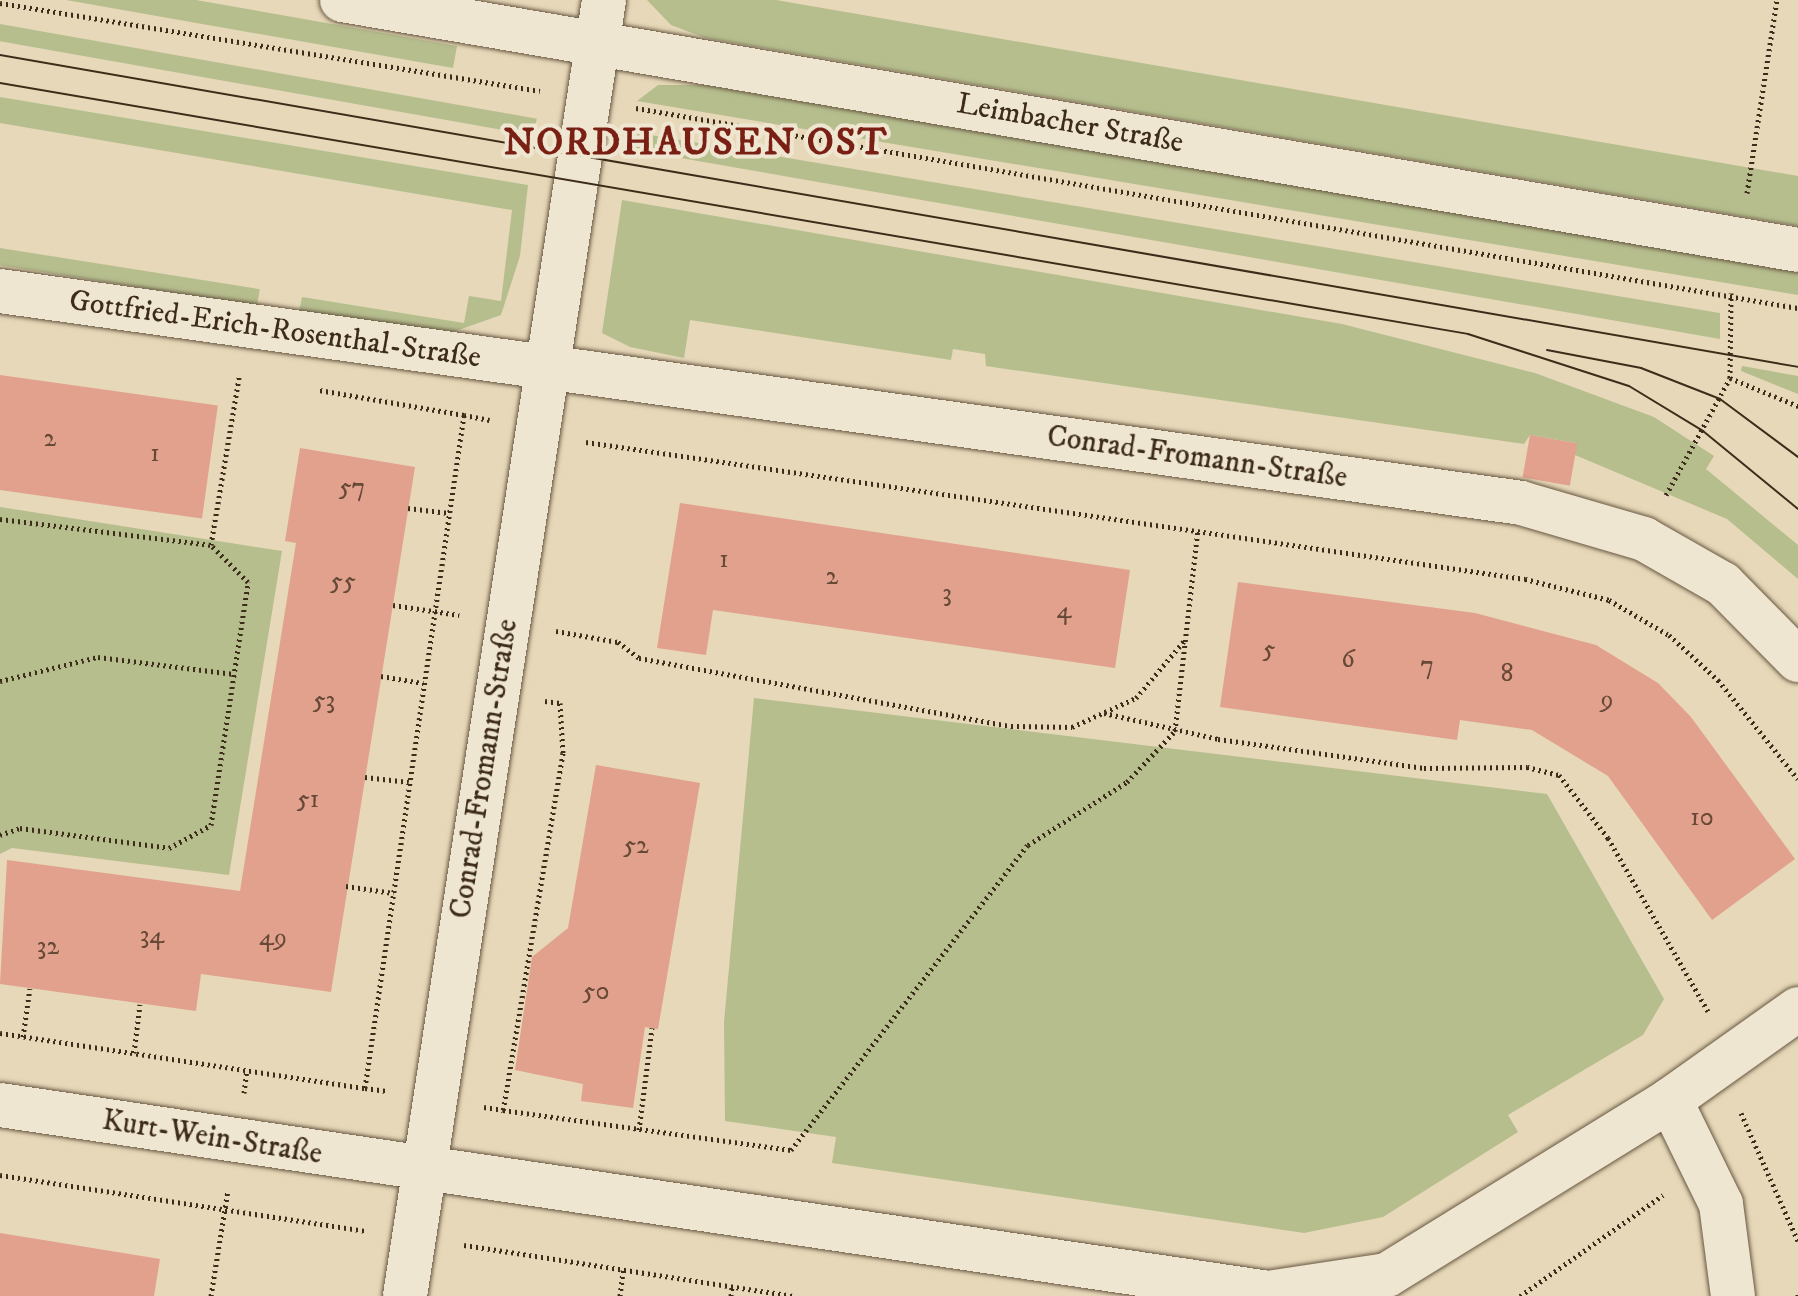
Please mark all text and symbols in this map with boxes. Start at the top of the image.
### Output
street label: Leimbacher Straße [954,86,1186,162]
district label: NORDHAUSEN OST [503,121,889,167]
street label: Gottfried-Erich-Rosenthal-Straße [67,283,483,377]
street label: Conrad-Fromann-Straße [1045,419,1349,497]
house number: 2 [44,423,56,455]
house number: 1 [150,438,160,470]
house number: 57 [339,472,365,504]
house number: 1 [719,544,729,576]
house number: 2 [826,561,838,593]
house number: 55 [330,566,356,598]
house number: 3 [942,578,952,610]
house number: 4 [1057,595,1071,627]
street label: Conrad-Fromann-Straße [444,617,526,921]
house number: 5 [1263,634,1275,666]
house number: 6 [1341,644,1355,676]
house number: 7 [1420,650,1434,682]
house number: 8 [1500,658,1514,690]
house number: 9 [1601,684,1613,716]
house number: 53 [313,685,335,717]
house number: 51 [297,784,319,816]
house number: 10 [1690,802,1714,834]
house number: 52 [623,830,649,862]
house number: 34 [140,920,164,952]
house number: 49 [259,922,287,954]
house number: 32 [37,931,59,963]
house number: 50 [583,976,609,1008]
street label: Kurt-Wein-Straße [100,1103,324,1173]

